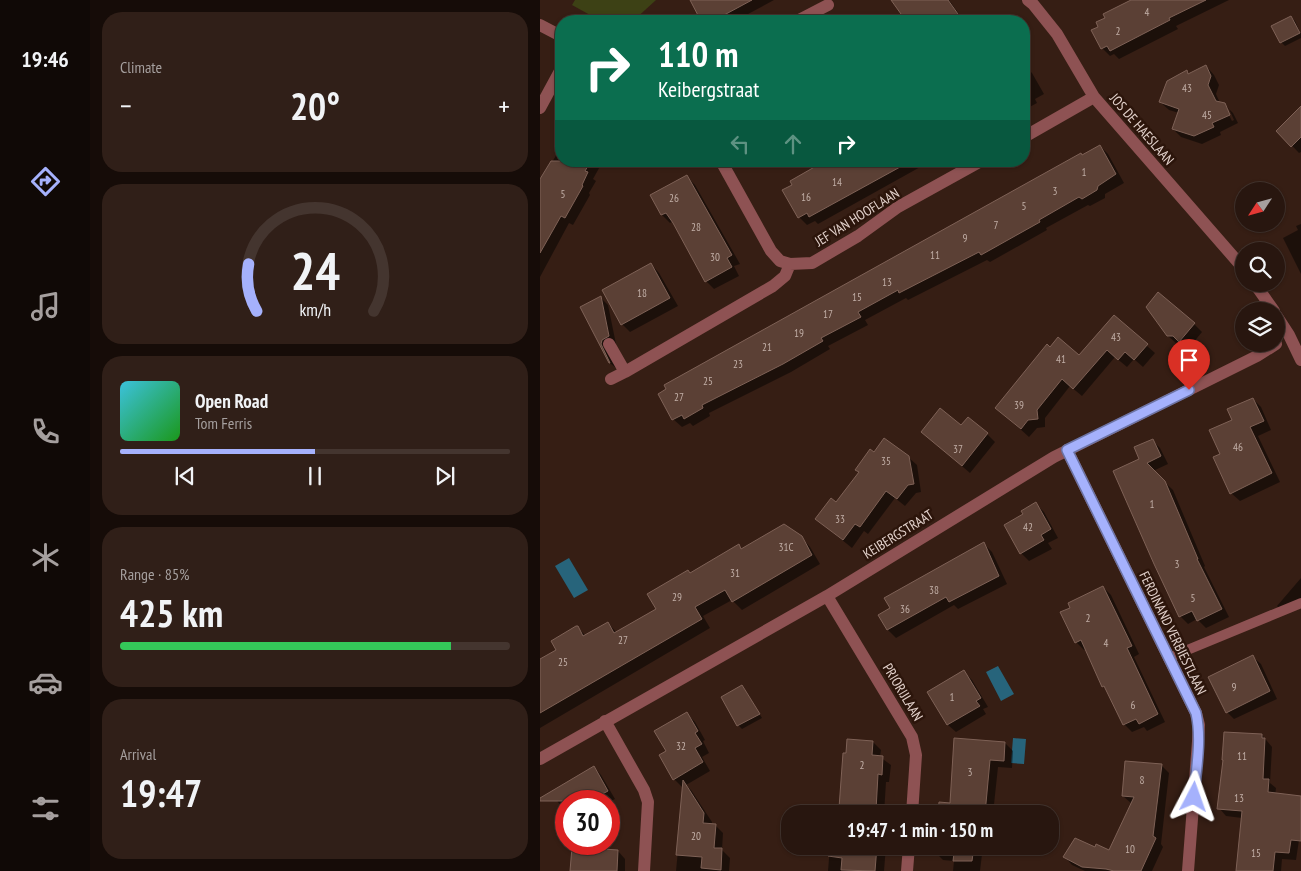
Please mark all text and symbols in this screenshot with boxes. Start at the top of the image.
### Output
house number: 4 [1145,5,1150,19]
house number: 2 [1116,24,1121,38]
text: 110 m [658,31,739,77]
icon: right [575,35,640,100]
text: 19:46 [21,45,69,73]
text: Climate [120,57,162,77]
text: Keibergstraat [658,75,759,103]
text: 20° [290,81,340,130]
house number: 43 [1182,81,1192,95]
text: − [120,87,132,124]
text: + [498,87,510,124]
street label: JOS DE HAESLAAN [1105,89,1178,169]
house number: 45 [1202,108,1212,122]
icon: left [726,130,754,158]
icon: ahead [779,130,807,158]
icon: right [832,130,860,158]
icon: directions [28,164,63,199]
house number: 1 [1082,165,1087,179]
house number: 14 [832,175,842,189]
north arrow [1235,182,1285,232]
map controls [1235,182,1285,352]
street label: JEF VAN HOOFLAAN [811,184,903,251]
house number: 3 [1053,184,1058,198]
house number: 5 [561,187,566,201]
house number: 16 [801,190,811,204]
house number: 26 [669,191,679,205]
house number: 5 [1022,199,1027,213]
house number: 7 [994,218,999,232]
house number: 28 [691,220,701,234]
house number: 9 [963,231,968,245]
text: 24 [290,237,340,304]
button: search [1235,242,1285,292]
house number: 11 [930,248,940,262]
house number: 30 [710,250,720,264]
house number: 13 [882,275,892,289]
house number: 18 [637,286,647,300]
icon: music [28,289,63,324]
house number: 15 [852,290,862,304]
text: km/h [299,298,331,321]
button: layers [1235,302,1285,352]
house number: 17 [823,307,833,321]
house number: 19 [794,326,804,340]
house number: 43 [1111,330,1121,344]
pin [1168,339,1210,390]
house number: 21 [762,340,772,354]
icon: arrive [1175,346,1203,374]
house number: 41 [1056,352,1066,366]
house number: 23 [733,357,743,371]
house number: 25 [703,374,713,388]
text: Open Road [195,389,268,413]
house number: 27 [674,390,684,404]
house number: 39 [1014,398,1024,412]
text: Tom Ferris [195,413,252,433]
icon: phone [28,414,63,449]
house number: 46 [1233,440,1243,454]
house number: 37 [953,442,963,456]
house number: 35 [881,454,891,468]
icon: previous [171,462,199,490]
icon: pause [301,462,329,490]
icon: next [431,462,459,490]
house number: 1 [1150,497,1155,511]
street label: KEIBERGSTRAAT [860,505,937,563]
house number: 33 [835,512,845,526]
house number: 42 [1023,520,1033,534]
icon: climate [28,540,63,575]
house number: 31C [779,540,793,554]
house number: 3 [1175,557,1180,571]
text: Range · 85% [120,564,189,584]
house number: 31 [730,566,740,580]
street label: FERDINAND VERBIESTLAAN [1135,568,1211,698]
house number: 38 [929,583,939,597]
text: 425 km [120,588,223,637]
house number: 29 [672,590,682,604]
house number: 5 [1191,591,1196,605]
house number: 36 [900,602,910,616]
house number: 2 [1086,611,1091,625]
house number: 27 [618,633,628,647]
house number: 4 [1104,636,1109,650]
house number: 25 [558,655,568,669]
street label: PRIORIJLAAN [879,660,927,724]
icon: car [28,665,63,700]
house number: 9 [1232,680,1237,694]
house number: 1 [950,690,955,704]
house number: 6 [1131,698,1136,712]
house number: 32 [676,739,686,753]
text: Arrival [120,744,156,764]
house number: 11 [1237,749,1247,763]
house number: 2 [860,758,865,772]
house number: 3 [968,765,973,779]
text: 19:47 [120,768,202,817]
position arrow [1167,770,1219,822]
house number: 8 [1140,773,1145,787]
speed limit sign: 30 [555,790,620,855]
icon: filters [28,791,63,826]
house number: 13 [1234,791,1244,805]
text: 19:47 · 1 min · 150 m [847,818,993,842]
house number: 20 [691,829,701,843]
house number: 10 [1125,842,1135,856]
house number: 15 [1251,846,1261,860]

